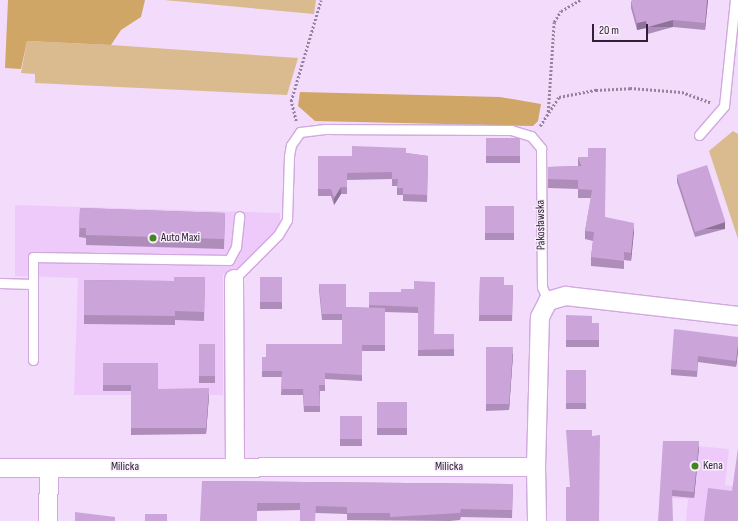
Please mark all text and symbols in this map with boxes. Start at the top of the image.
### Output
scale bar [594,16,650,42]
text: 20 m [599,23,619,38]
street label: Pakosławska [533,200,549,250]
place label: Auto Maxi [161,231,200,245]
marker: Auto Maxi [148,233,158,243]
place label: Kena [703,459,723,473]
street label: Milicka [111,460,139,474]
street label: Milicka [435,460,463,474]
marker: Kena [690,461,700,471]

